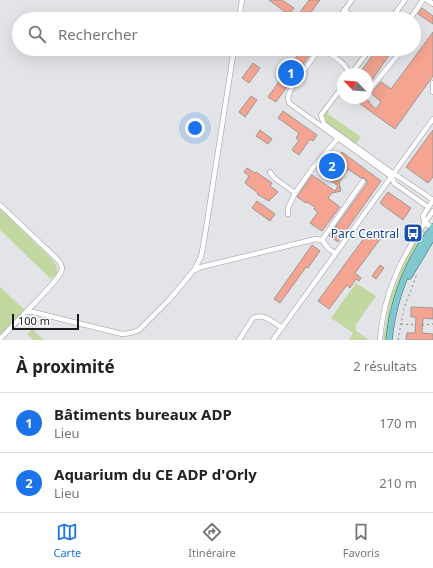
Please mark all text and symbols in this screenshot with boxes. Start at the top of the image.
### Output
search box [12,12,421,56]
icon: search [26,23,48,45]
text: Rechercher [58,24,138,44]
pin: 1 [278,58,304,88]
north arrow [337,68,373,104]
your location [185,118,205,138]
pin: 2 [319,151,345,181]
bus stop icon: Parc Central [402,222,424,244]
place label: Parc Central [331,225,399,242]
scale bar [12,312,79,331]
text: 100 m [18,313,50,328]
text: À proximité [16,355,115,378]
text: 2 résultats [353,357,417,375]
text: Bâtiments bureaux ADP [54,404,232,424]
text: 1 [25,414,33,432]
text: 170 m [379,414,417,432]
text: Lieu [54,424,80,442]
text: Aquarium du CE ADP d'Orly [54,464,257,484]
text: 2 [25,474,33,492]
text: 210 m [379,474,417,492]
text: Lieu [54,484,80,502]
tab: Carte [53,521,81,560]
tab: Itinéraire [188,521,236,560]
tab: Favoris [343,521,379,560]

